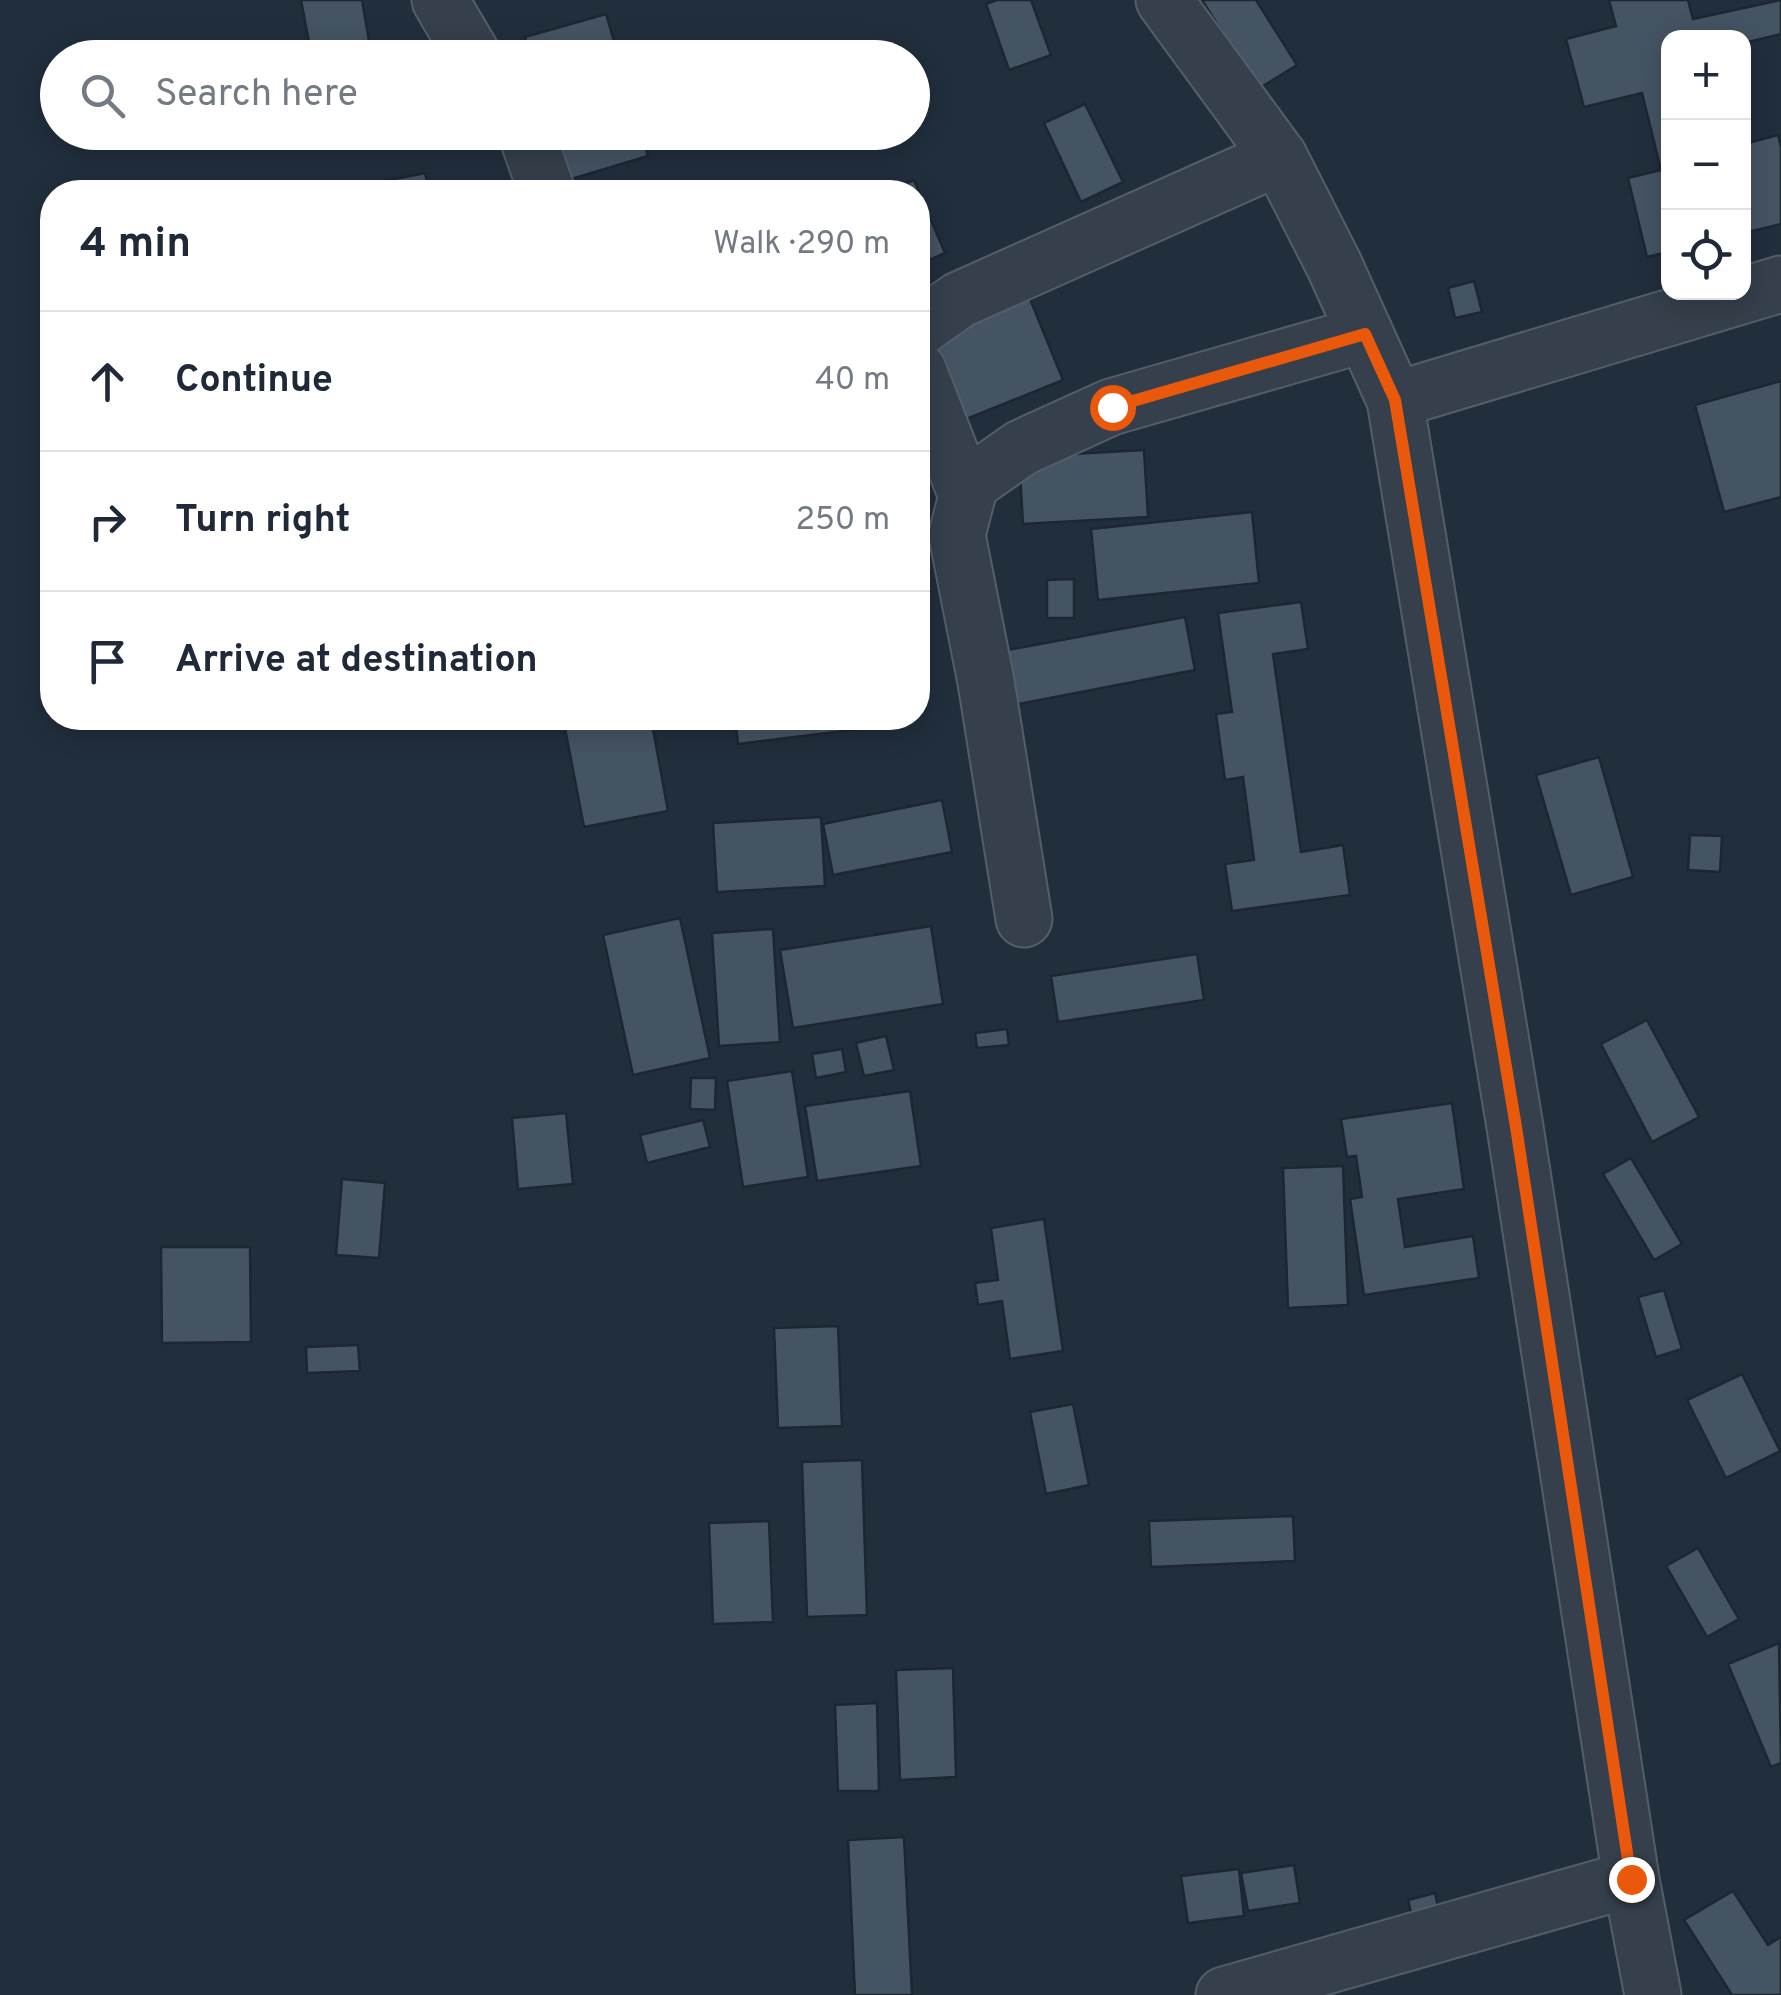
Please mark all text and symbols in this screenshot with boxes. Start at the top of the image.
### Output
map controls [1661,30,1751,300]
button: + [1661,30,1751,120]
search box [40,40,930,150]
icon: search [75,68,130,123]
text: Search here [155,71,358,120]
button: − [1661,120,1751,210]
button: locate [1661,210,1751,300]
text: 4 min [80,219,191,272]
text: Walk · 290 m [713,225,890,265]
icon: ahead [80,354,135,409]
text: Continue [175,357,333,406]
text: 40 m [815,361,890,401]
route start [1090,385,1136,431]
icon: right [80,494,135,549]
text: Turn right [175,497,350,546]
text: 250 m [795,501,890,541]
icon: arrive [80,634,135,689]
text: Arrive at destination [175,637,538,686]
route end [1609,1857,1655,1903]

